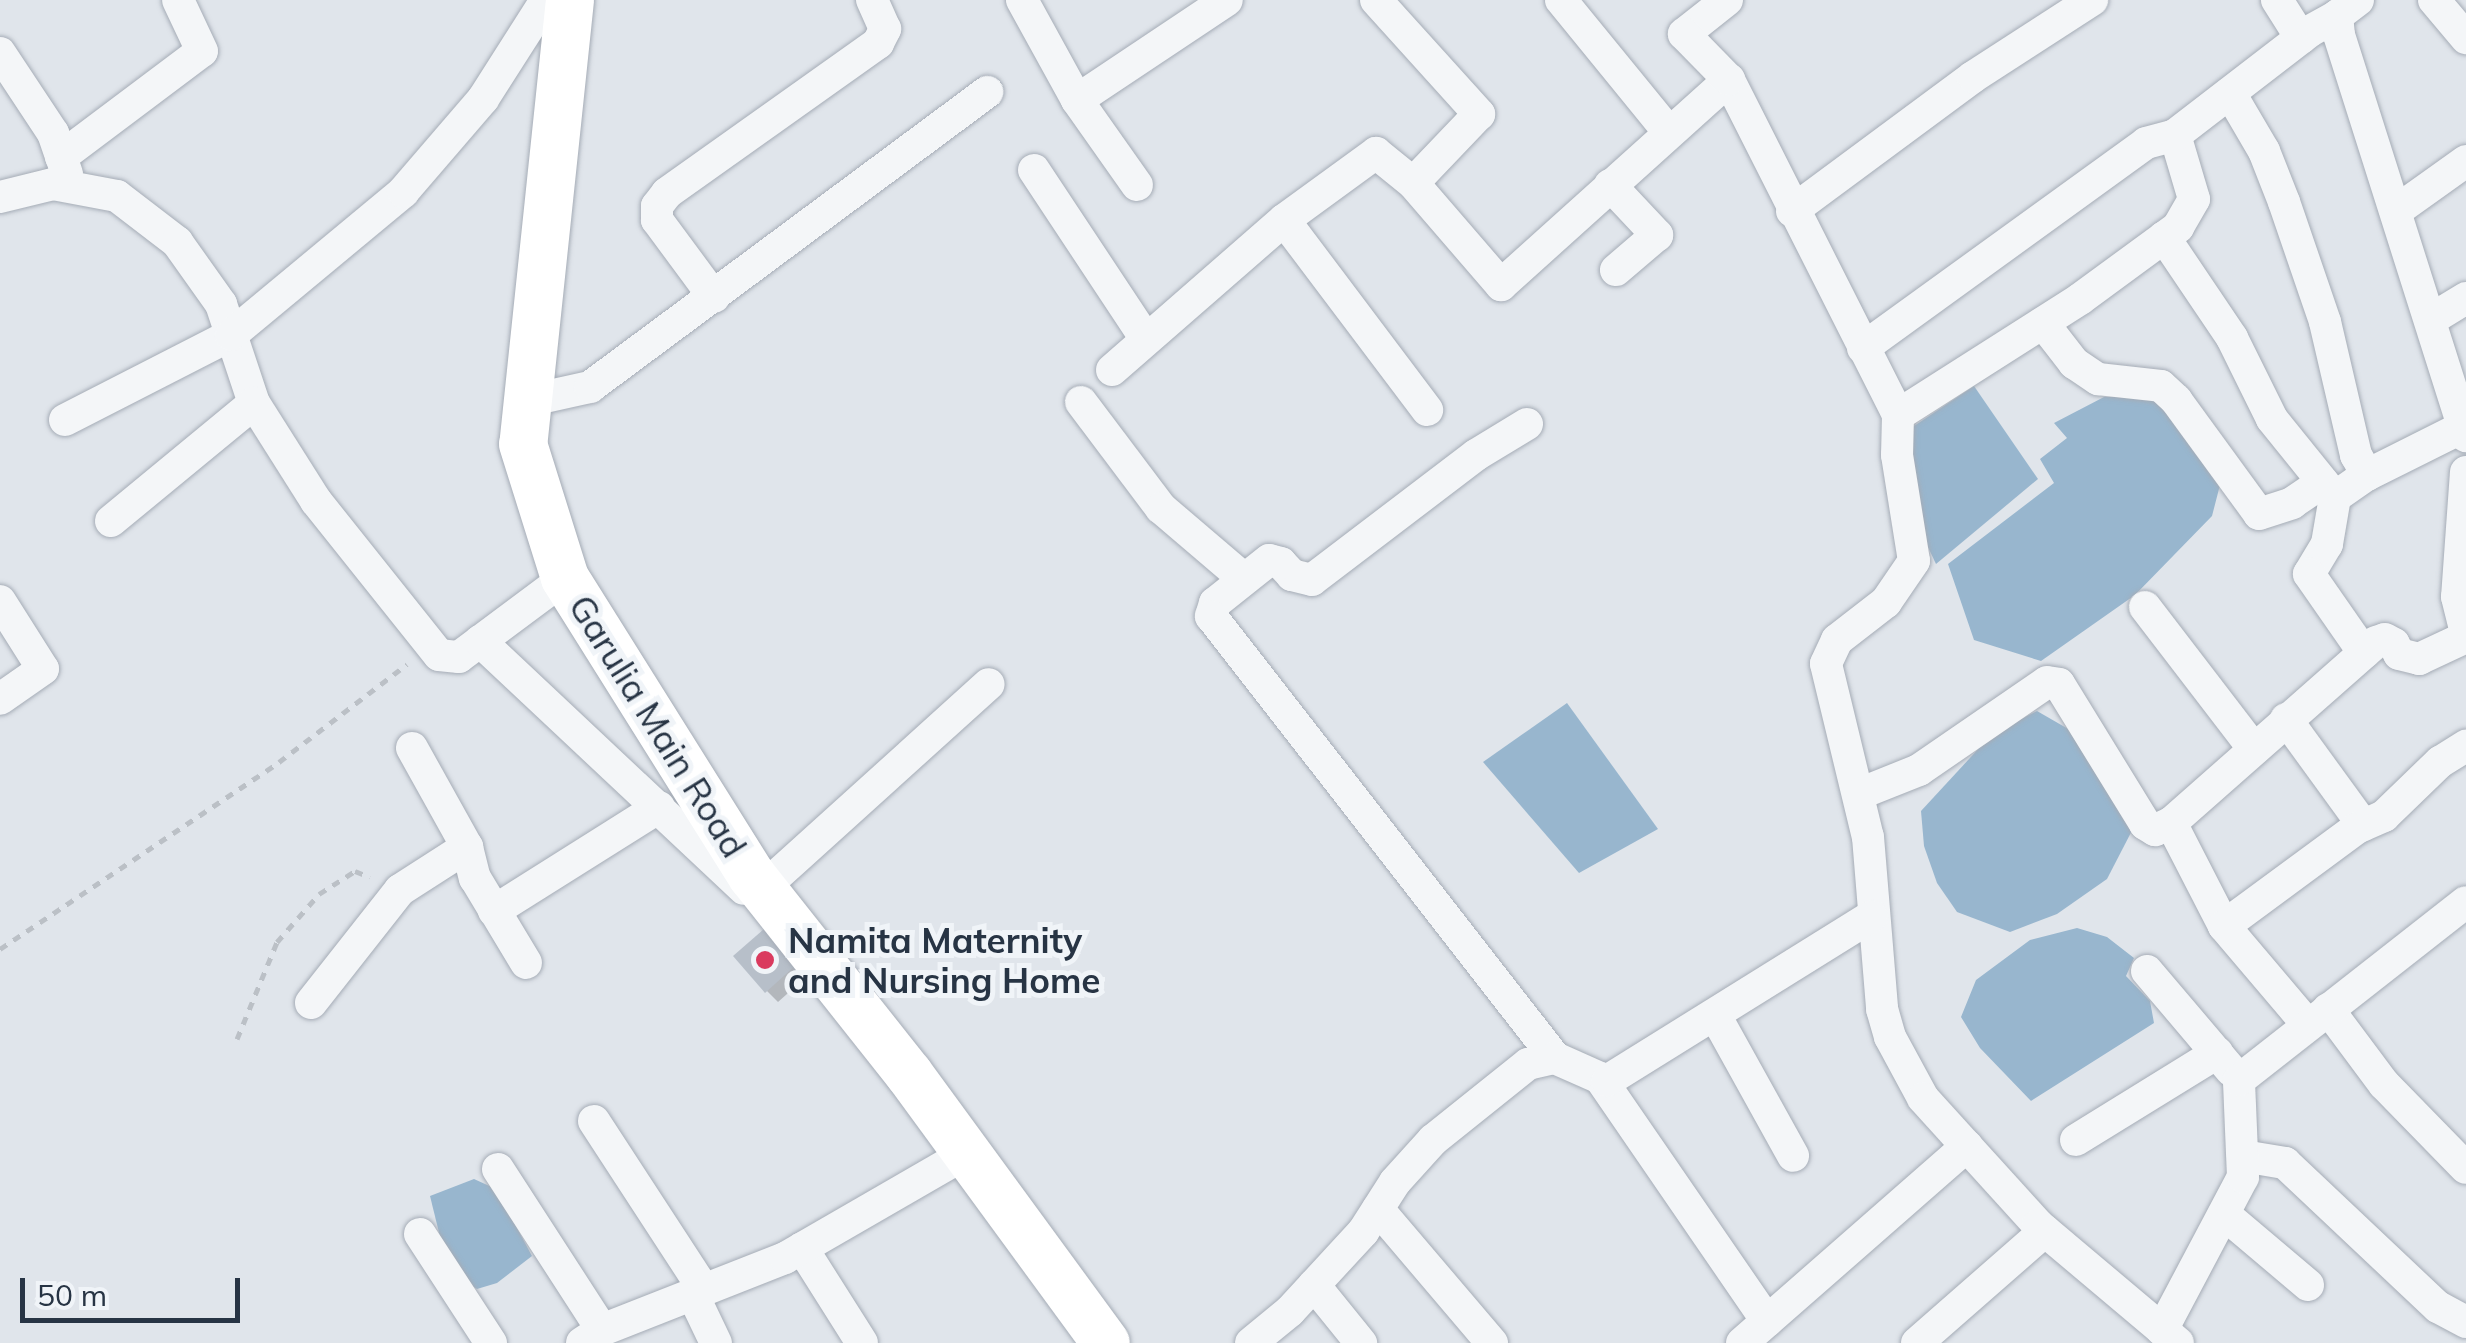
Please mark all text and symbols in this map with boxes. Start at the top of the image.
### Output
street label: Garulia Main Road [560,587,756,865]
place label: Namita Maternity and Nursing Home [788,919,1101,1001]
marker: Namita Maternity and Nursing Home [752,947,778,973]
scale bar [25,1258,245,1320]
text: 50 m [37,1276,107,1314]

